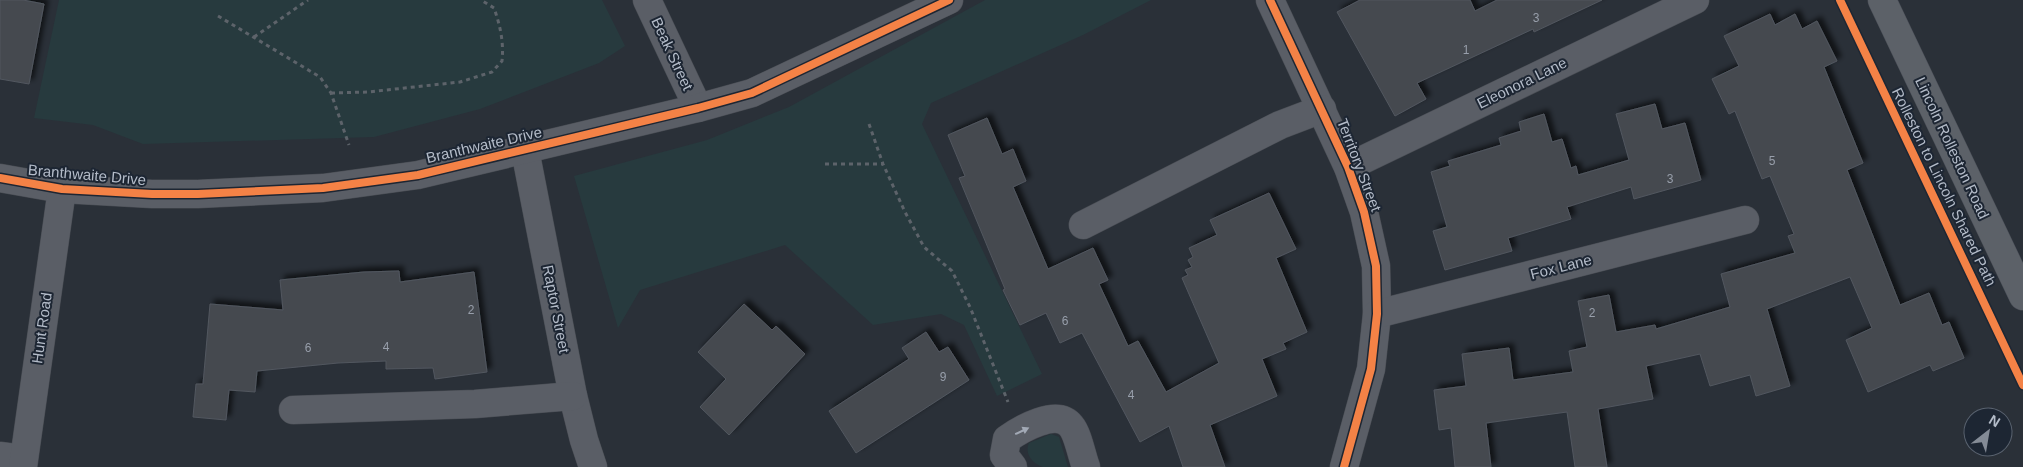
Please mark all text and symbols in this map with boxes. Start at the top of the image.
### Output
house number: 3 [1533,11,1540,25]
street label: Beak Street [648,15,697,94]
house number: 1 [1463,43,1470,57]
street label: Eleonora Lane [1474,54,1569,112]
street label: Lincoln Rolleston Road [1912,74,1993,221]
street label: Rolleston to Lincoln Shared Path [1889,85,2000,289]
street label: Territory Street [1334,116,1385,215]
street label: Branthwaite Drive [424,123,543,166]
house number: 5 [1769,154,1776,168]
street label: Branthwaite Drive [27,161,147,188]
house number: 3 [1667,172,1674,186]
street label: Fox Lane [1528,251,1593,282]
street label: Raptor Street [540,263,574,355]
street label: Hunt Road [28,291,55,365]
house number: 2 [468,303,475,317]
house number: 2 [1589,306,1596,320]
house number: 6 [1062,314,1069,328]
house number: 4 [383,340,390,354]
house number: 6 [305,341,312,355]
house number: 9 [940,370,947,384]
house number: 4 [1128,388,1135,402]
north arrow [1963,407,2013,457]
text: N [1986,411,2003,430]
one-way arrow [1015,426,1029,434]

